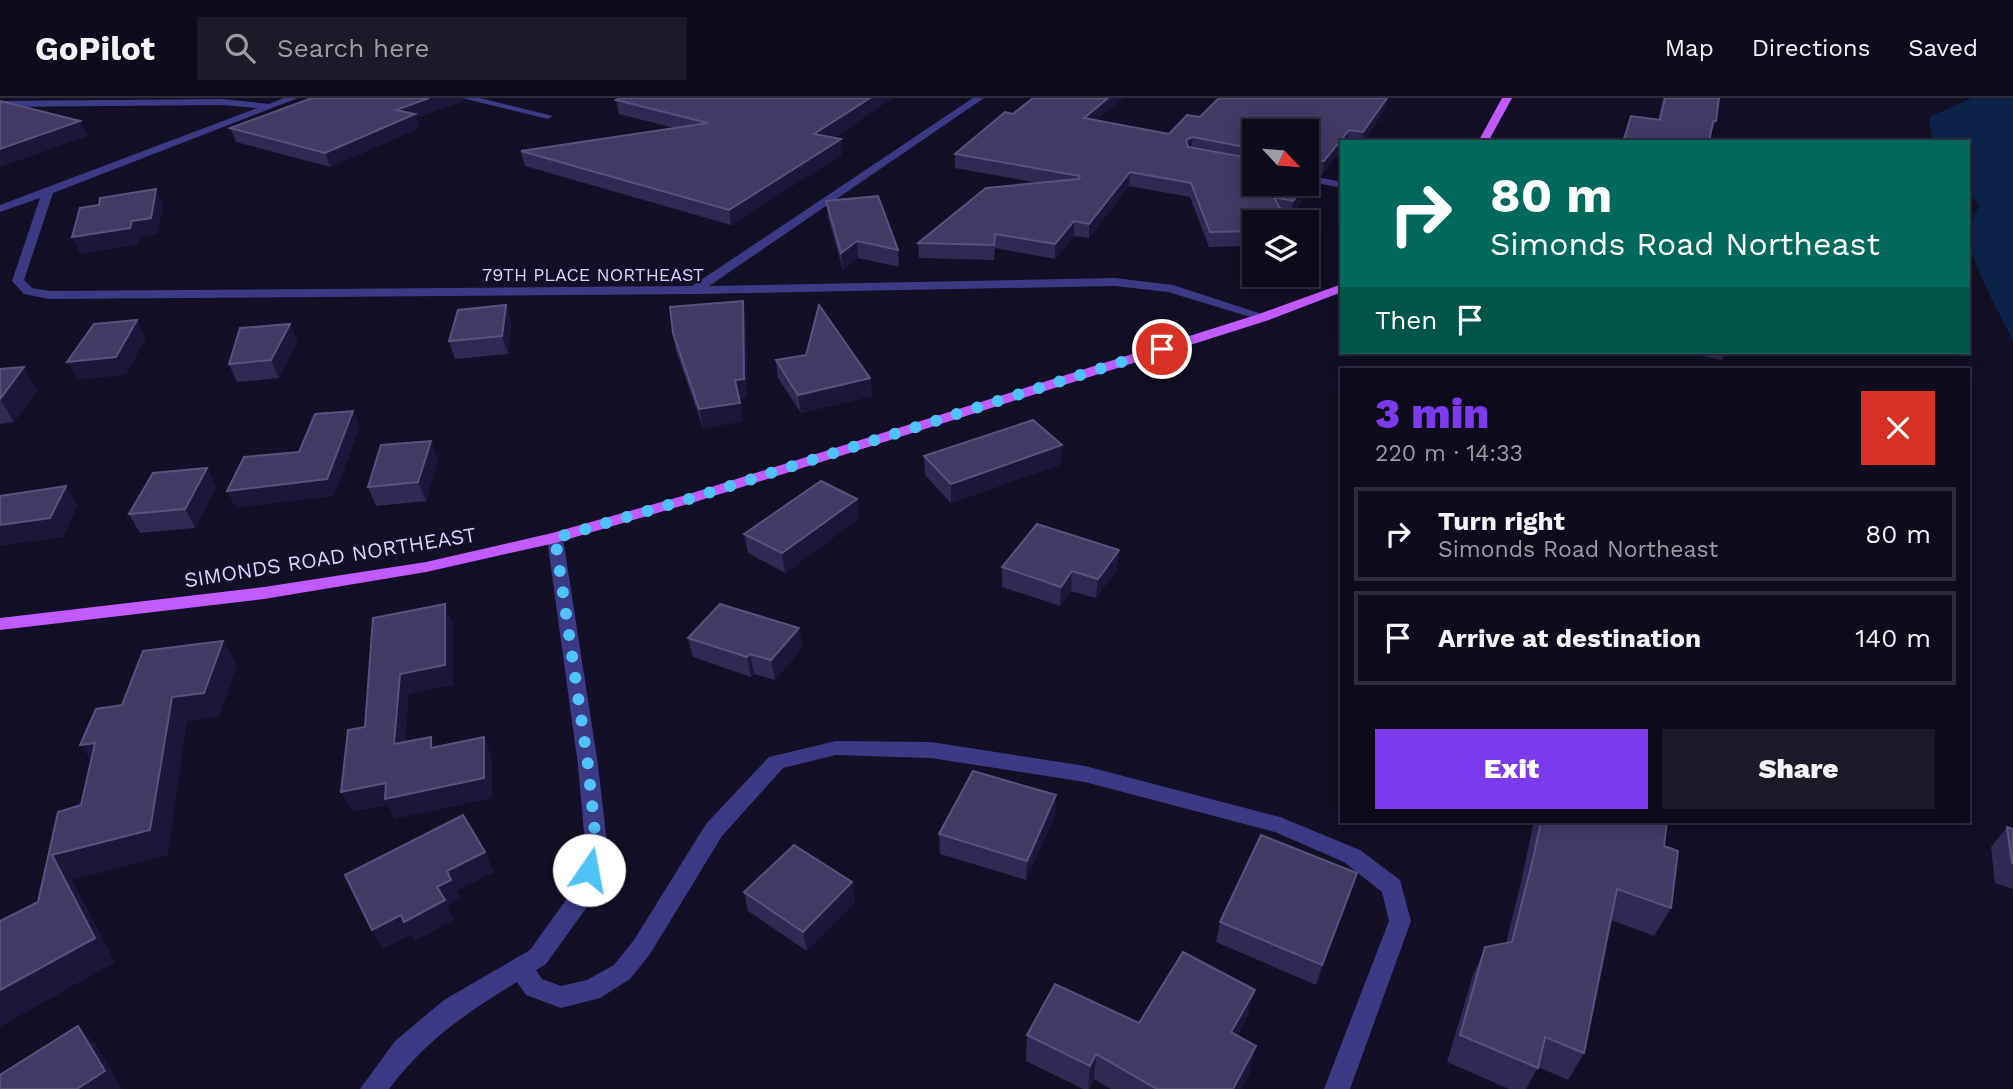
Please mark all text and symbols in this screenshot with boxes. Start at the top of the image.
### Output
search box [197,17,687,80]
text: GoPilot [35,29,155,68]
icon: search [221,29,259,67]
text: Search here [277,33,429,63]
text: Map [1665,34,1714,62]
text: Directions [1752,34,1870,62]
text: Saved [1908,34,1978,62]
north arrow [1242,119,1320,196]
map controls [1242,119,1319,287]
text: 80 m [1490,166,1612,224]
icon: right [1375,168,1466,259]
button: layers [1242,210,1319,287]
text: Simonds Road Northeast [1490,225,1880,263]
street label: 79TH PLACE NORTHEAST [482,264,704,285]
icon: arrive [1451,301,1489,339]
text: Then [1375,305,1437,335]
pin [1132,319,1192,379]
icon: arrive [1143,330,1181,368]
text: 3 min [1375,389,1489,438]
button: close [1861,391,1935,465]
text: 220 m · 14:33 [1375,440,1523,467]
text: Turn right [1438,506,1565,536]
icon: right [1379,515,1417,553]
text: 80 m [1865,519,1931,549]
street label: SIMONDS ROAD NORTHEAST [182,522,478,592]
text: Simonds Road Northeast [1438,536,1718,563]
icon: arrive [1379,619,1417,657]
text: Arrive at destination [1438,623,1701,653]
text: 140 m [1855,623,1931,653]
button: Exit [1375,729,1648,809]
button: Share [1662,729,1935,809]
position arrow [552,833,626,907]

